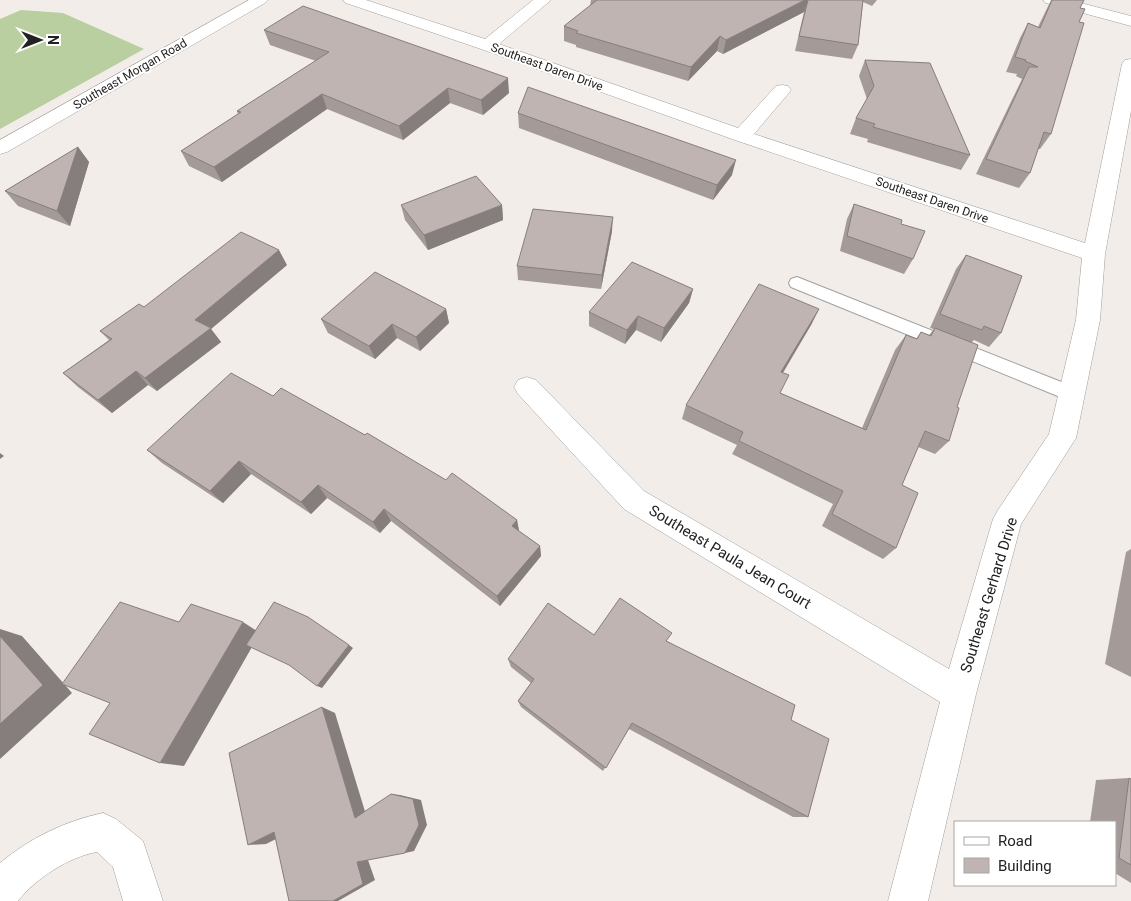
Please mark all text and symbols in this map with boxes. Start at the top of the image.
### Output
north arrow [15,15,65,65]
text: N [45,35,61,45]
street label: Southeast Morgan Road [71,36,189,112]
street label: Southeast Daren Drive [489,40,605,94]
street label: Southeast Daren Drive [874,174,990,226]
street label: Southeast Paula Jean Court [646,501,814,613]
street label: Southeast Gerhard Drive [957,515,1021,675]
legend [954,821,1116,886]
text: Road [998,832,1032,850]
text: Building [998,857,1052,875]

